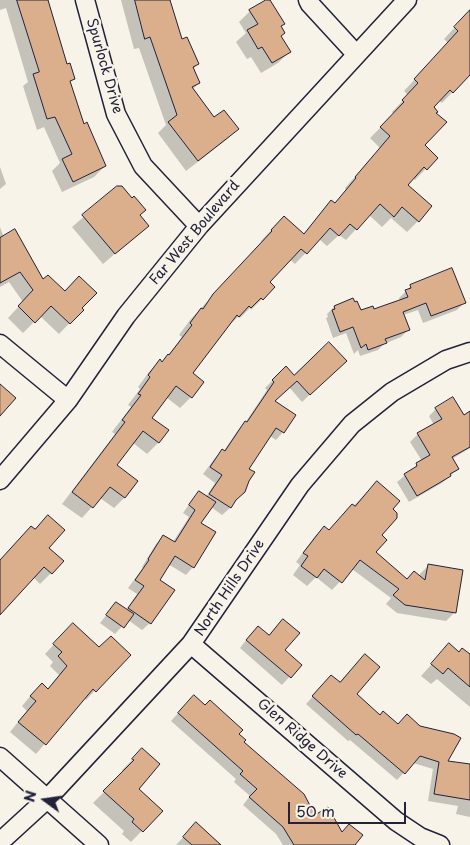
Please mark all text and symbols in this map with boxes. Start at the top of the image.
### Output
street label: Spurlock Drive [82,16,126,116]
street label: Far West Boulevard [147,178,243,288]
street label: North Hills Drive [191,537,269,639]
street label: Glen Ridge Drive [254,695,350,783]
north arrow [20,775,70,825]
text: N [18,788,41,804]
scale bar [290,792,408,824]
text: 50 m [296,799,335,822]

